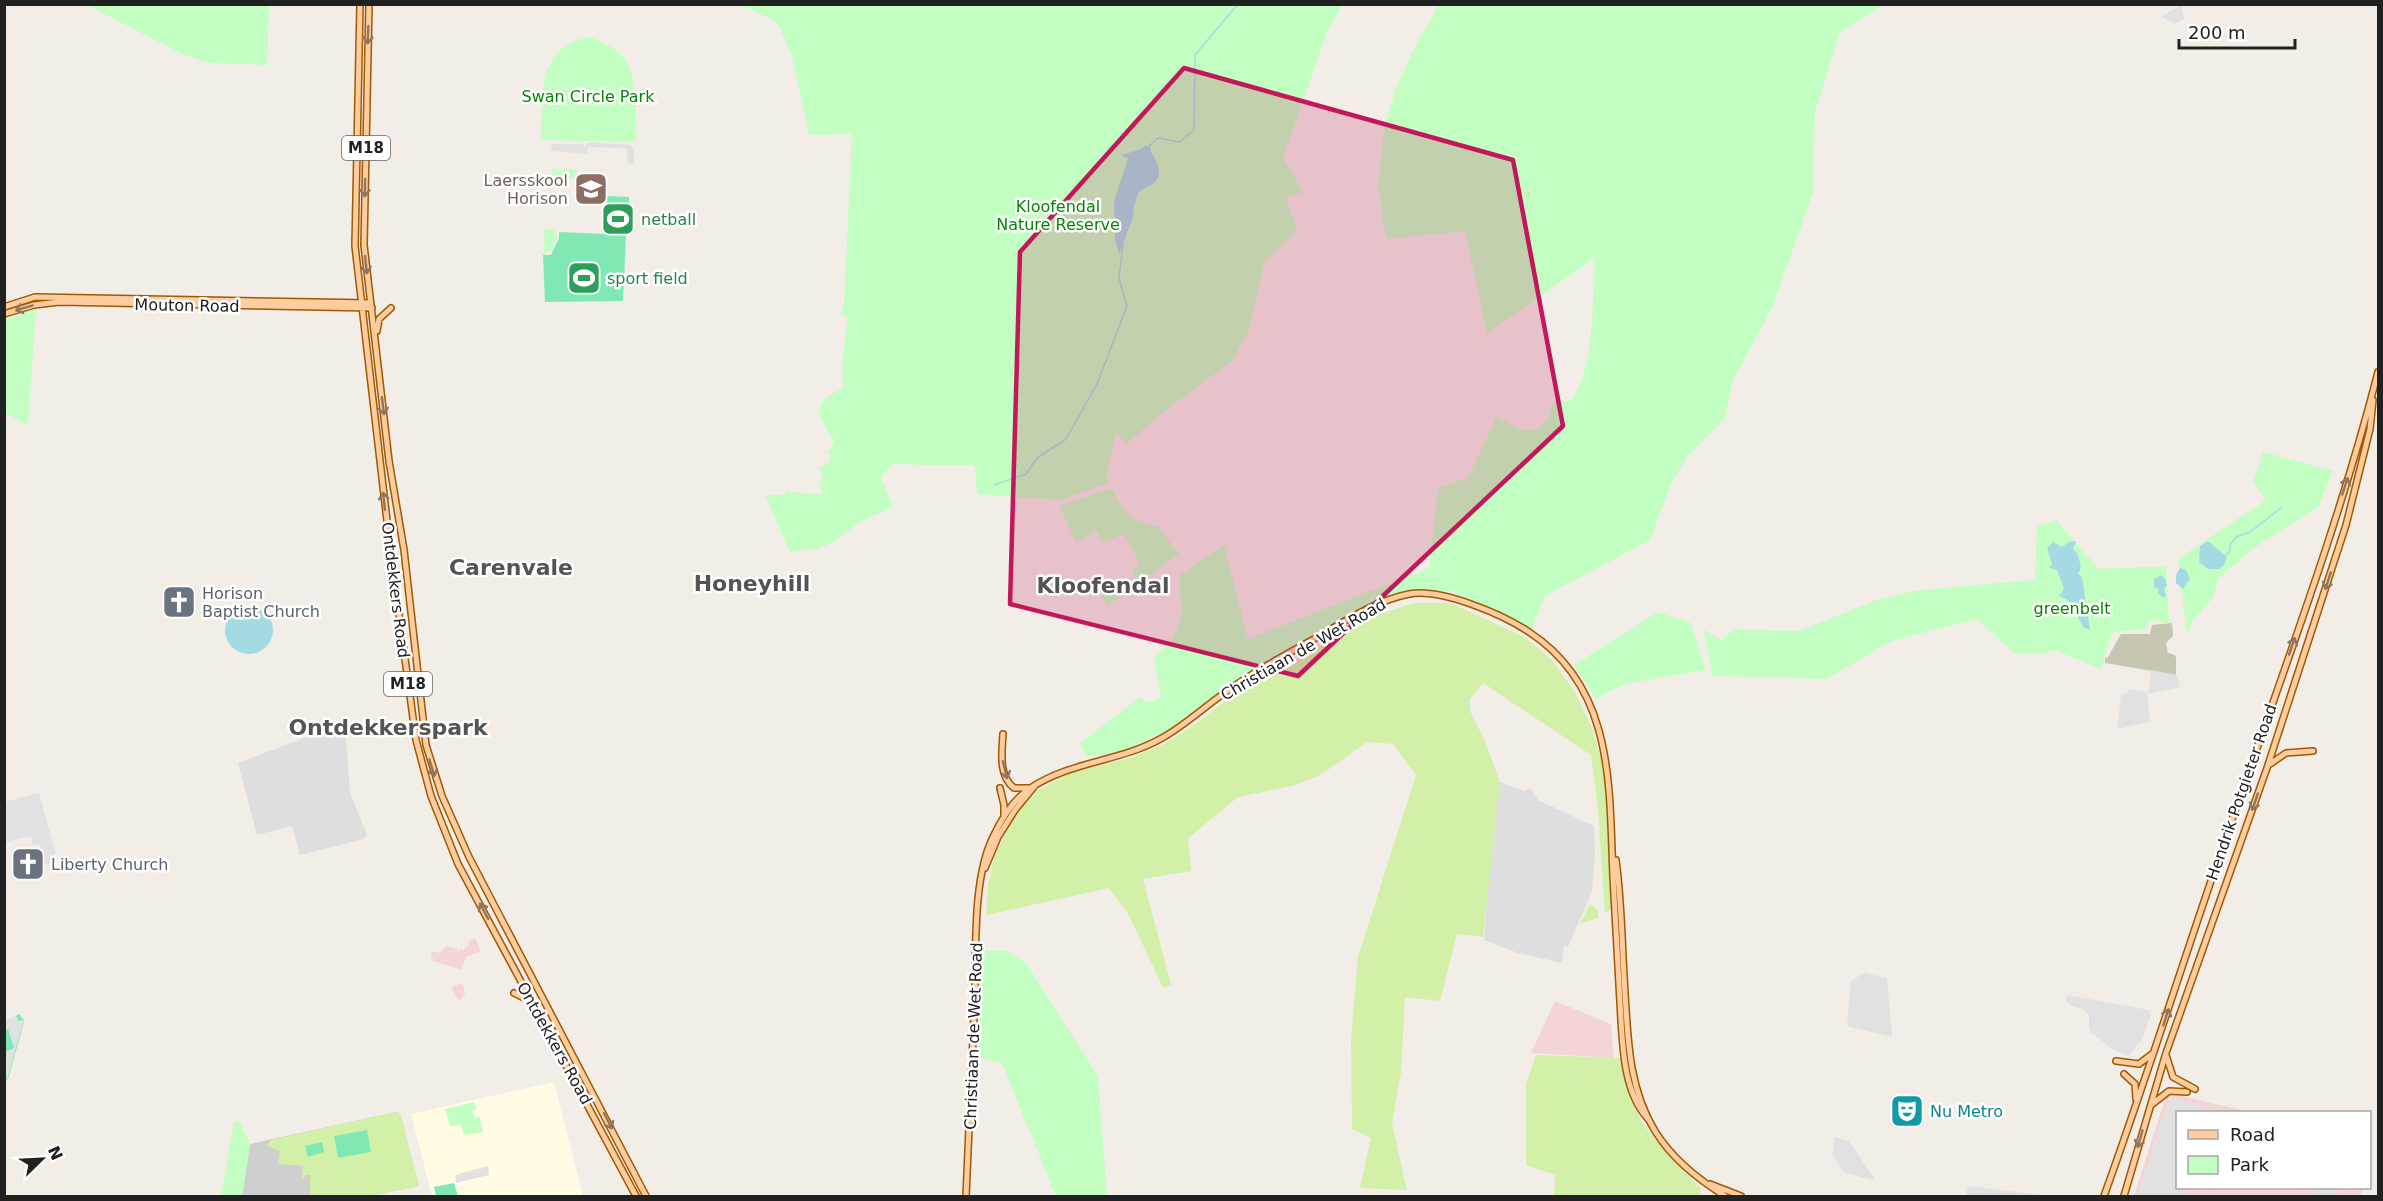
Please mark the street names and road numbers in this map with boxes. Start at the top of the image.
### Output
road number: M18 [342,136,390,160]
street label: Mouton Road [134,295,240,316]
street label: Ontdekkers Road [378,521,413,659]
street label: Christiaan de Wet Road [1217,594,1389,705]
road number: M18 [384,672,432,696]
street label: Hendrik Potgieter Road [2202,702,2281,883]
street label: Christiaan de Wet Road [961,942,986,1130]
street label: Ontdekkers Road [513,979,596,1108]

